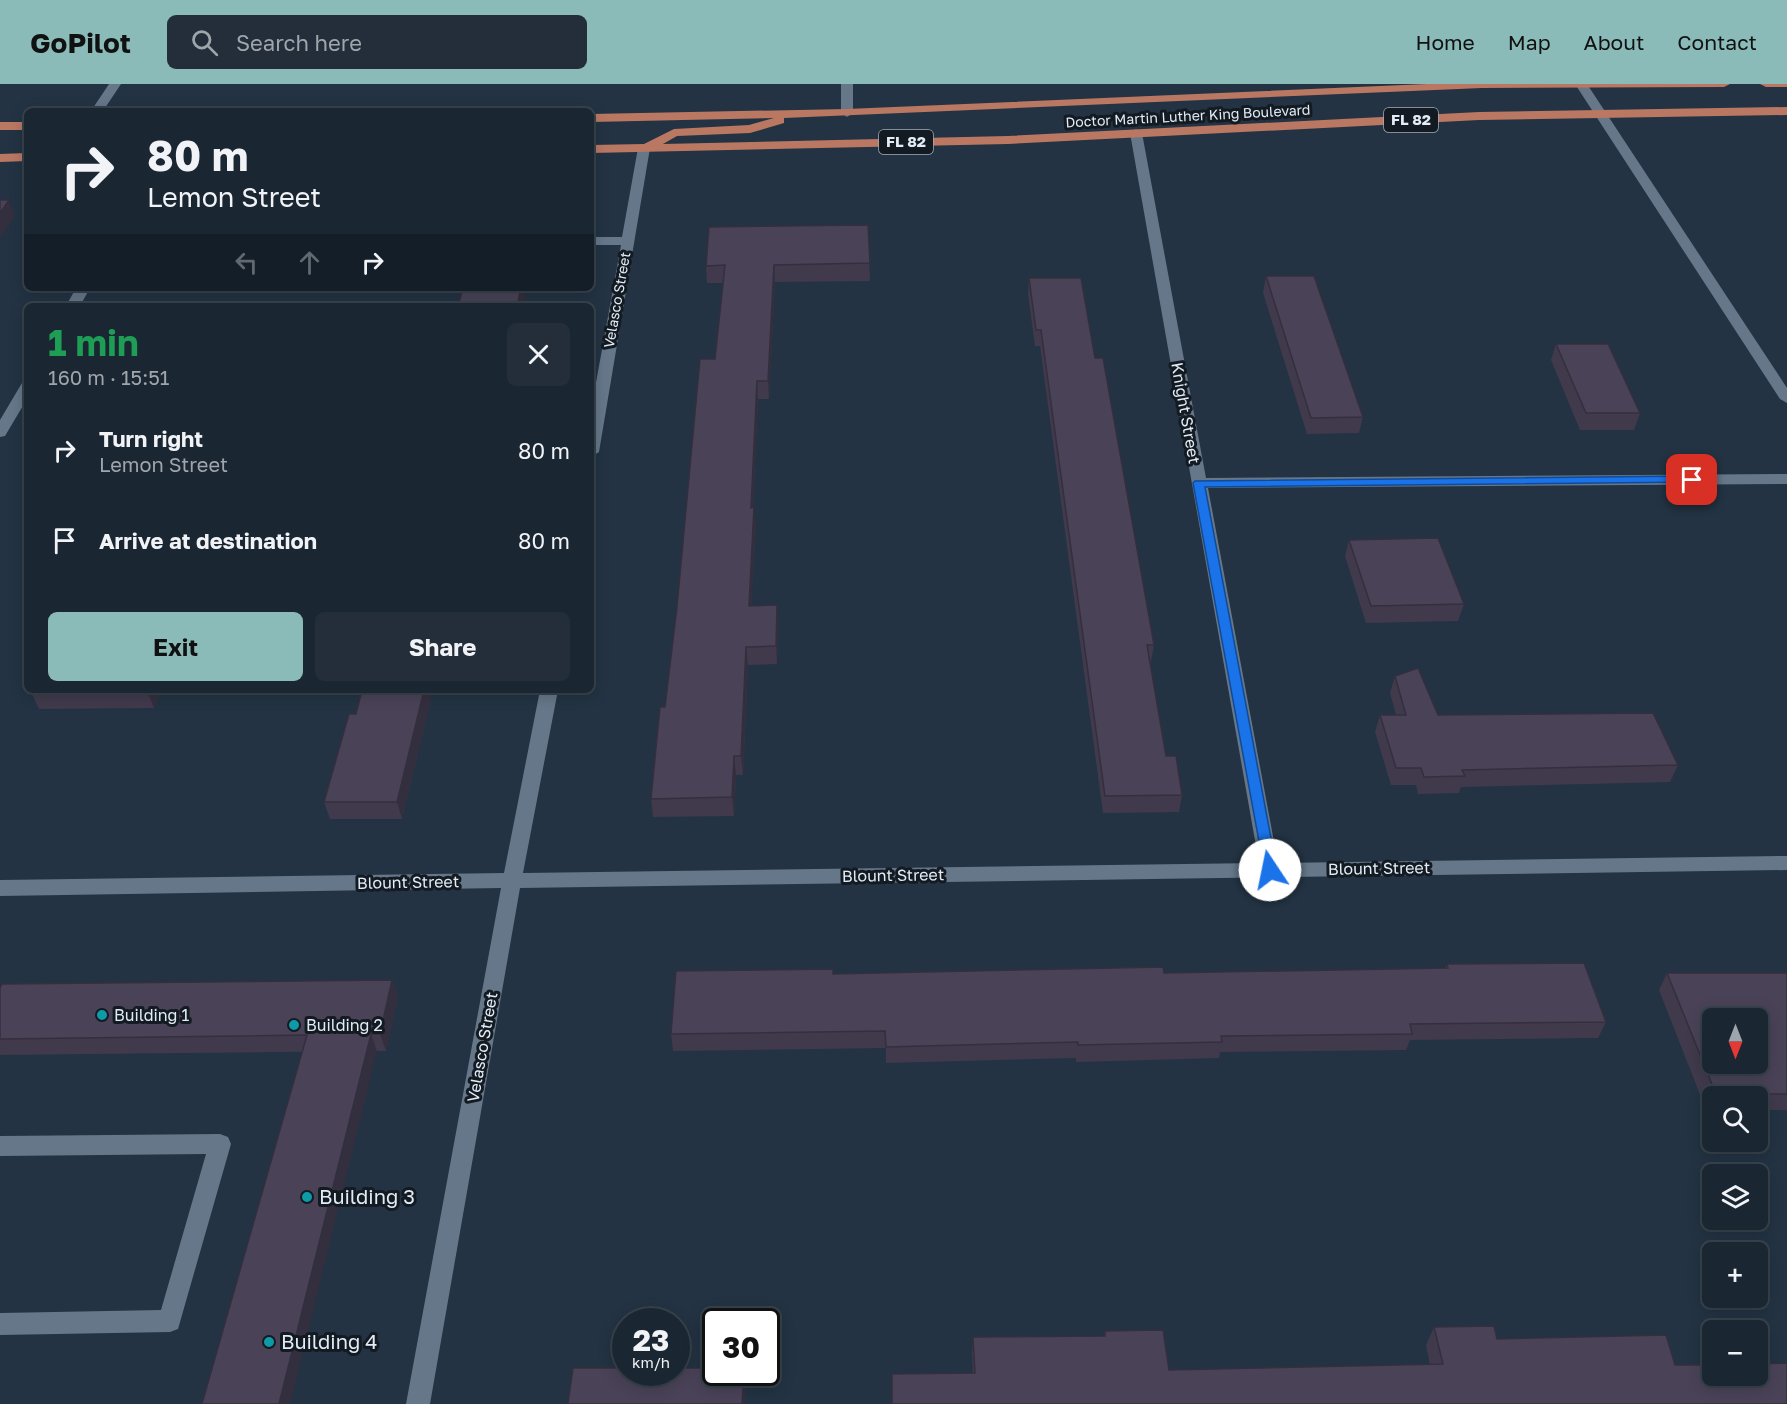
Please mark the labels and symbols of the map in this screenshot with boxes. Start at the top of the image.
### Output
street label: Doctor Martin Luther King Boulevard [1065,101,1311,130]
road number: FL 82 [1384,108,1438,132]
road number: FL 82 [879,130,933,154]
street label: Velasco Street [600,250,633,349]
street label: Knight Street [1167,361,1205,465]
pin [1666,454,1717,505]
position arrow [1238,838,1302,902]
street label: Blount Street [1328,857,1430,879]
street label: Blount Street [842,864,944,886]
street label: Blount Street [357,871,459,893]
street label: Velasco Street [462,990,502,1104]
place label: Building 1 [114,1005,189,1025]
marker: Building 1 [95,1008,109,1022]
north arrow [1702,1008,1768,1074]
place label: Building 2 [306,1015,383,1035]
marker: Building 2 [287,1018,301,1032]
place label: Building 3 [319,1184,415,1208]
marker: Building 3 [300,1190,314,1204]
speed limit sign: 30 [702,1308,780,1386]
place label: Building 4 [281,1329,378,1353]
marker: Building 4 [262,1335,276,1349]

